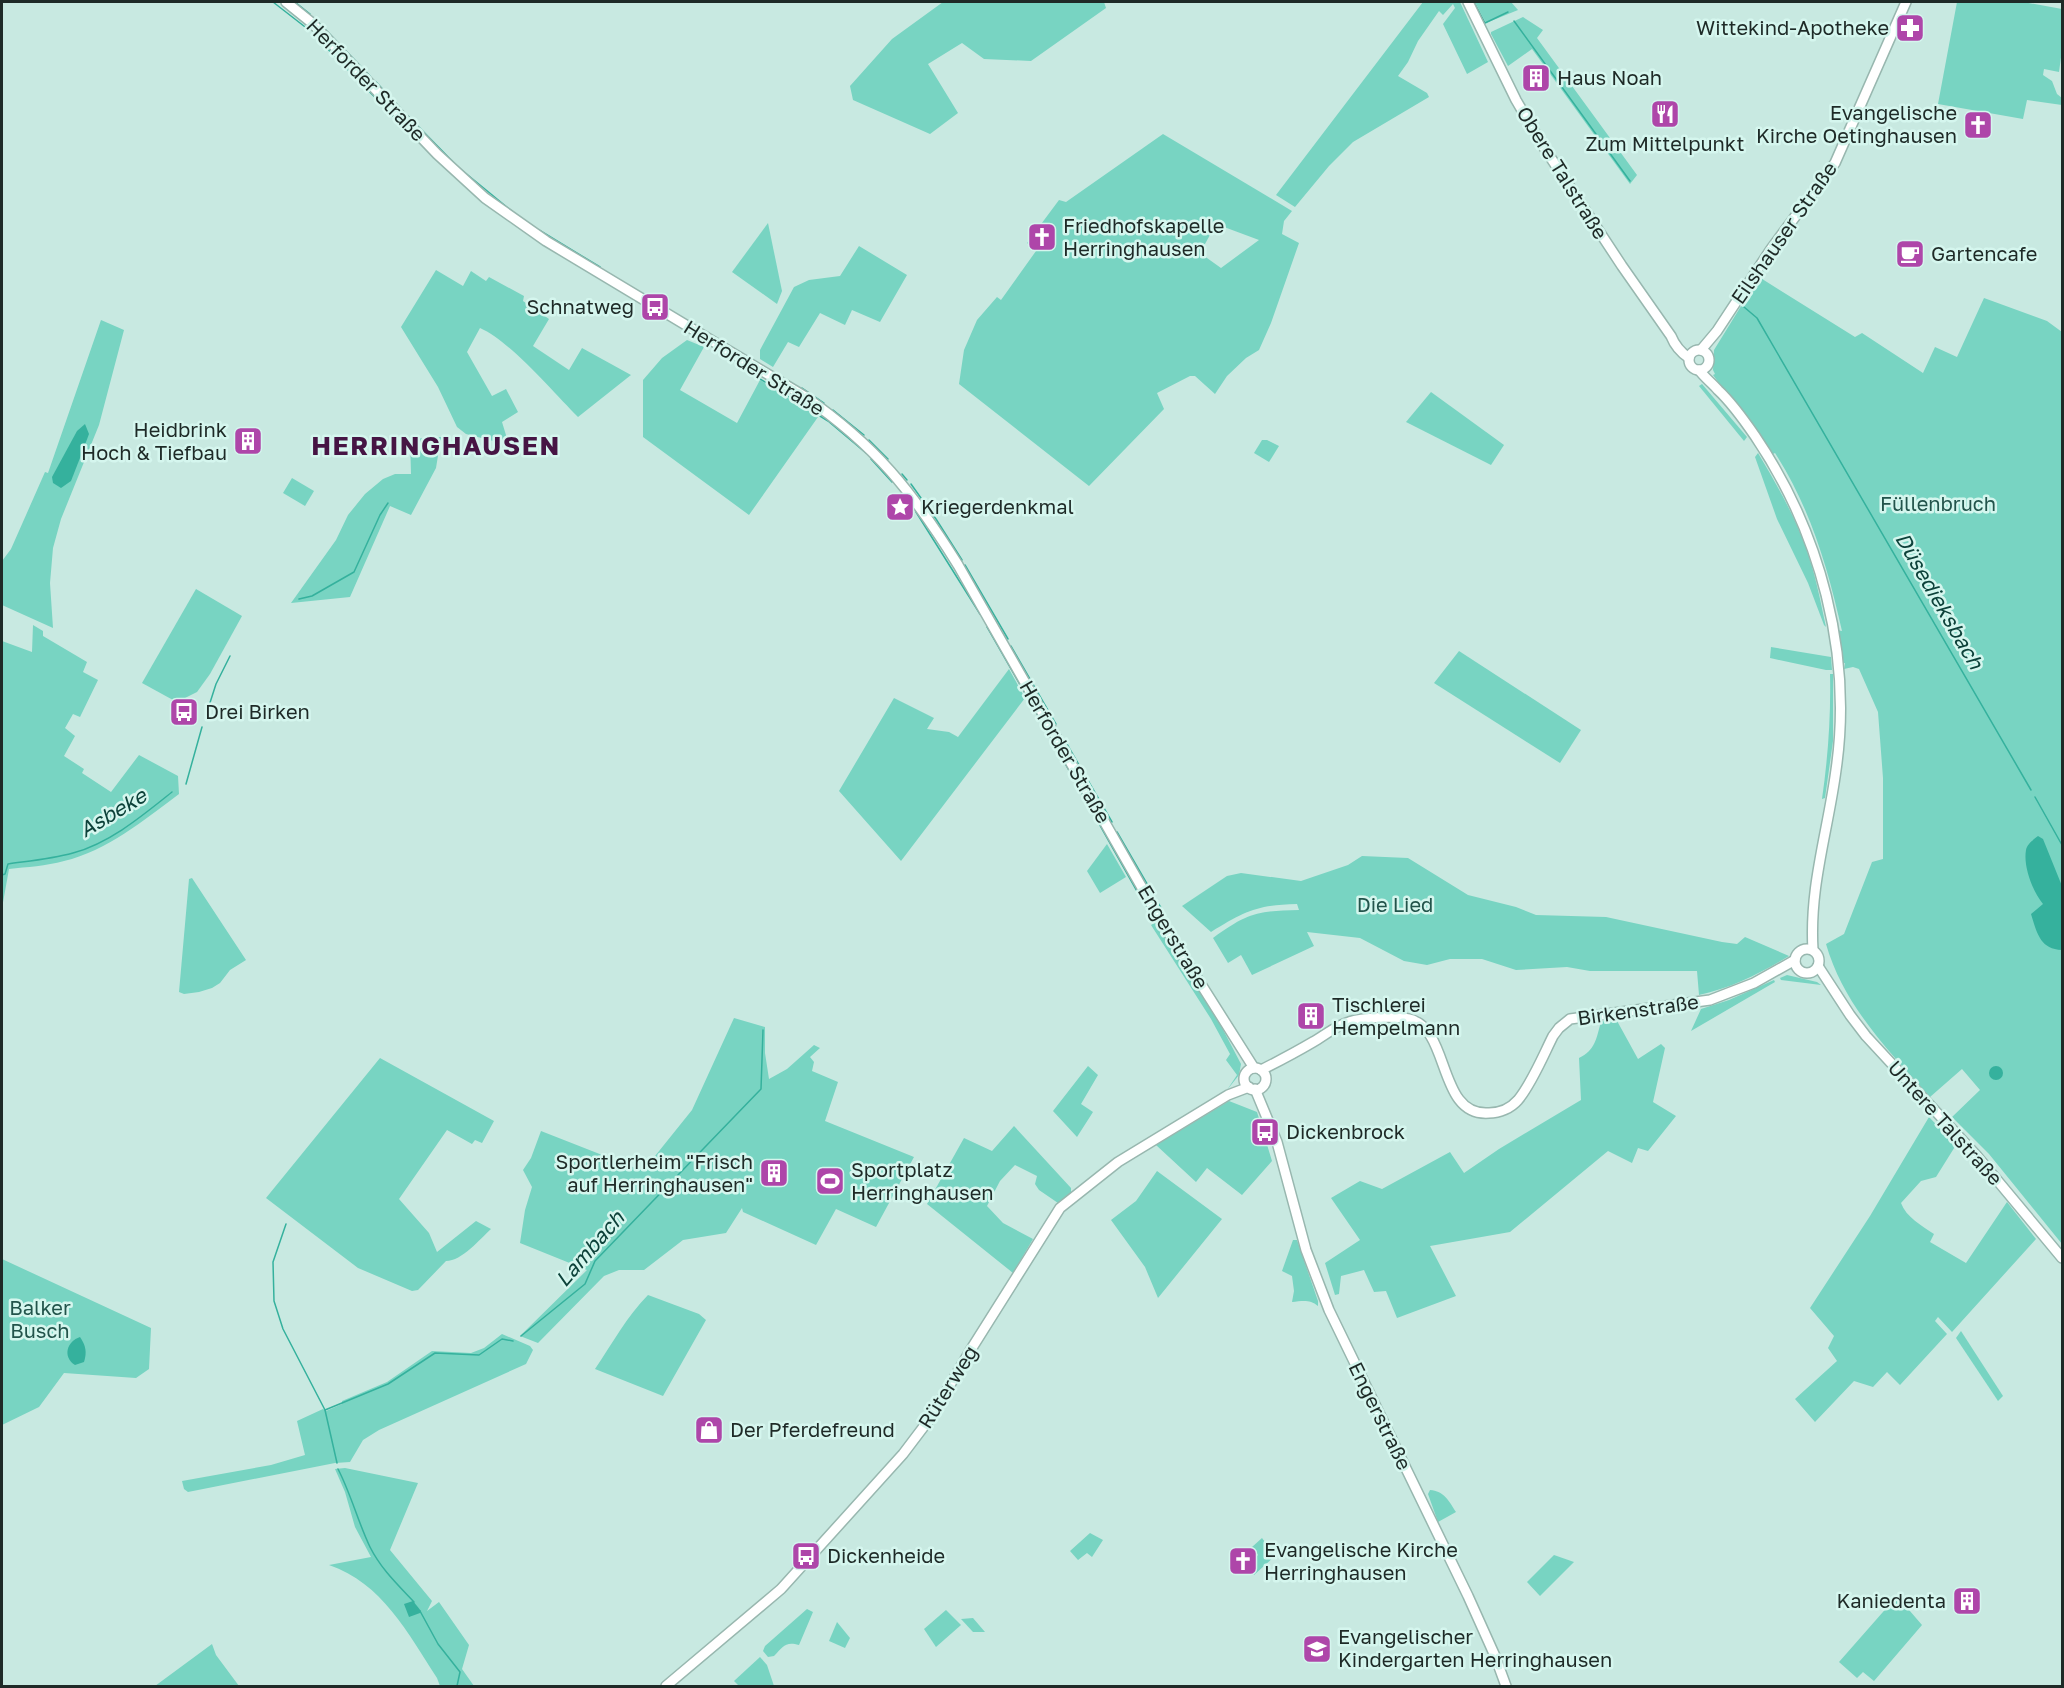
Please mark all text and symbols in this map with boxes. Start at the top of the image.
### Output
pharmacy icon: Wittekind-Apotheke [1894,12,1926,44]
street label: Herforder Straße [302,13,431,146]
place label: Wittekind-Apotheke [1696,15,1889,39]
building icon: Haus Noah [1520,62,1552,94]
place label: Haus Noah [1557,65,1662,89]
restaurant icon: Zum Mittelpunkt [1649,98,1681,130]
place label: Evangelische Kirche Oetinghausen [1756,100,1957,147]
street label: Obere Talstraße [1512,102,1613,243]
church icon: Evangelische Kirche Oetinghausen [1962,109,1994,141]
place label: Zum Mittelpunkt [1585,131,1745,155]
street label: Eilshauser Straße [1725,157,1841,308]
place label: Friedhofskapelle Herringhausen [1063,213,1224,260]
church icon: Friedhofskapelle Herringhausen [1026,221,1058,253]
cafe icon: Gartencafe [1894,238,1926,270]
place label: Gartencafe [1931,241,2037,265]
bus stop icon: Schnatweg [639,291,671,323]
place label: Schnatweg [527,294,634,318]
street label: Herforder Straße [680,314,829,420]
place label: Heidbrink Hoch & Tiefbau [81,417,227,464]
building icon: Heidbrink Hoch & Tiefbau [232,425,264,457]
district label: HERRINGHAUSEN [311,430,561,461]
place icon: Kriegerdenkmal [884,491,916,523]
park label: Füllenbruch [1880,491,1996,515]
place label: Kriegerdenkmal [921,494,1074,518]
water label: Düsedieksbach [1890,527,1990,674]
street label: Herforder Straße [1015,676,1116,827]
bus stop icon: Drei Birken [168,696,200,728]
place label: Drei Birken [205,699,310,723]
water label: Asbeke [74,781,152,842]
street label: Engerstraße [1133,880,1214,993]
park label: Die Lied [1357,892,1433,916]
street label: Birkenstraße [1576,989,1700,1029]
place label: Tischlerei Hempelmann [1332,992,1460,1039]
building icon: Tischlerei Hempelmann [1295,1000,1327,1032]
street label: Untere Talstraße [1883,1055,2008,1190]
bus stop icon: Dickenbrock [1249,1116,1281,1148]
place label: Dickenbrock [1286,1119,1405,1143]
place label: Sportlerheim "Frisch auf Herringhausen" [555,1149,753,1196]
building icon: Sportlerheim "Frisch auf Herringhausen" [758,1157,790,1189]
place label: Sportplatz Herringhausen [851,1157,994,1204]
sports icon: Sportplatz Herringhausen [814,1165,846,1197]
water label: Lambach [549,1204,630,1292]
park label: Balker Busch [9,1295,71,1342]
street label: Rüterweg [912,1341,982,1432]
street label: Engerstraße [1344,1358,1417,1473]
shop icon: Der Pferdefreund [693,1414,725,1446]
place label: Der Pferdefreund [730,1417,895,1441]
place label: Evangelische Kirche Herringhausen [1264,1537,1458,1584]
bus stop icon: Dickenheide [790,1540,822,1572]
place label: Dickenheide [827,1543,945,1567]
church icon: Evangelische Kirche Herringhausen [1227,1545,1259,1577]
building icon: Kaniedenta [1951,1585,1983,1617]
place label: Kaniedenta [1837,1588,1946,1612]
place label: Evangelischer Kindergarten Herringhausen [1338,1624,1612,1671]
school or university icon: Evangelischer Kindergarten Herringhausen [1301,1633,1333,1665]

